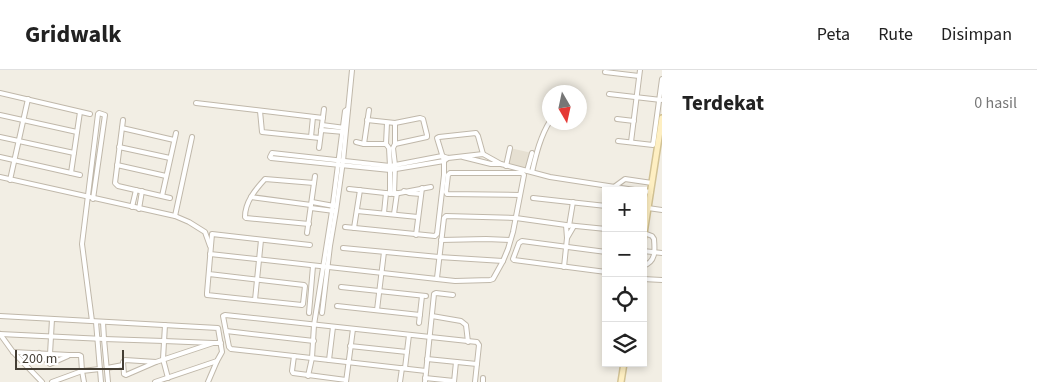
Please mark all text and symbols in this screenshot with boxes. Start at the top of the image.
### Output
text: Gridwalk [25,17,121,52]
text: Peta [817,22,850,47]
text: Rute [878,22,913,47]
text: Disimpan [941,22,1012,47]
north arrow [542,85,587,130]
text: Terdekat [682,88,764,118]
text: 0 hasil [974,92,1017,114]
map controls [602,187,647,367]
button: + [602,187,647,232]
button: − [602,232,647,277]
button: locate [602,277,647,322]
button: layers [602,322,647,367]
scale bar [15,347,124,370]
text: 200 m [22,349,57,369]

